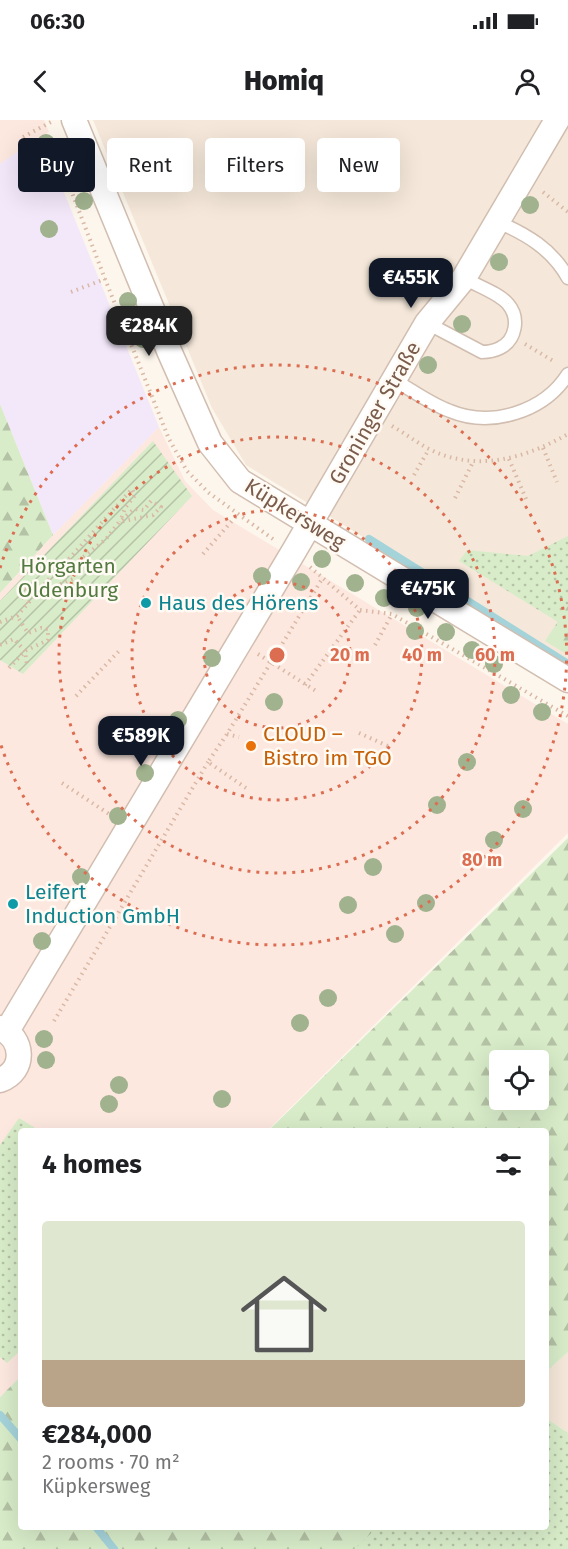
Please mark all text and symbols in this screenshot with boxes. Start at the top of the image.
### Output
text: 06:30 [30,8,85,35]
icon: back [24,65,57,98]
text: Homiq [244,65,324,97]
icon: person [511,65,544,98]
chip: Buy [18,138,95,192]
chip: Rent [107,138,193,192]
chip: Filters [205,138,305,192]
chip: New [317,138,400,192]
pin: €455K [369,258,453,309]
text: €455K [383,265,439,289]
pin: €284K [107,306,191,357]
text: €284K [120,313,178,337]
street label: Groninger Straße [324,337,426,489]
street label: Küpkersweg [240,473,350,555]
park label: Hörgarten Oldenburg [18,553,118,603]
pin: €475K [386,569,470,620]
text: €475K [401,576,455,600]
place label: Haus des Hörens [158,590,318,616]
marker: Haus des Hörens [139,596,153,610]
text: 20 m [330,644,370,666]
text: 40 m [402,644,442,666]
text: 60 m [475,644,515,666]
centre of rings [267,645,287,665]
pin: €589K [99,716,183,767]
place label: CLOUD – Bistro im TGO [263,721,392,771]
text: €589K [112,723,170,747]
marker: CLOUD – Bistro im TGO [244,739,258,753]
text: 80 m [462,849,502,871]
place label: Leifert Induction GmbH [25,879,180,929]
marker: Leifert Induction GmbH [6,897,20,911]
map controls [489,1050,549,1110]
button: locate [489,1050,549,1110]
icon: filters [492,1148,525,1181]
text: 4 homes [42,1149,142,1180]
icon: home [230,1260,338,1368]
text: €284,000 [42,1419,152,1450]
text: 2 rooms · 70 m² [42,1450,180,1474]
text: Küpkersweg [42,1474,150,1498]

